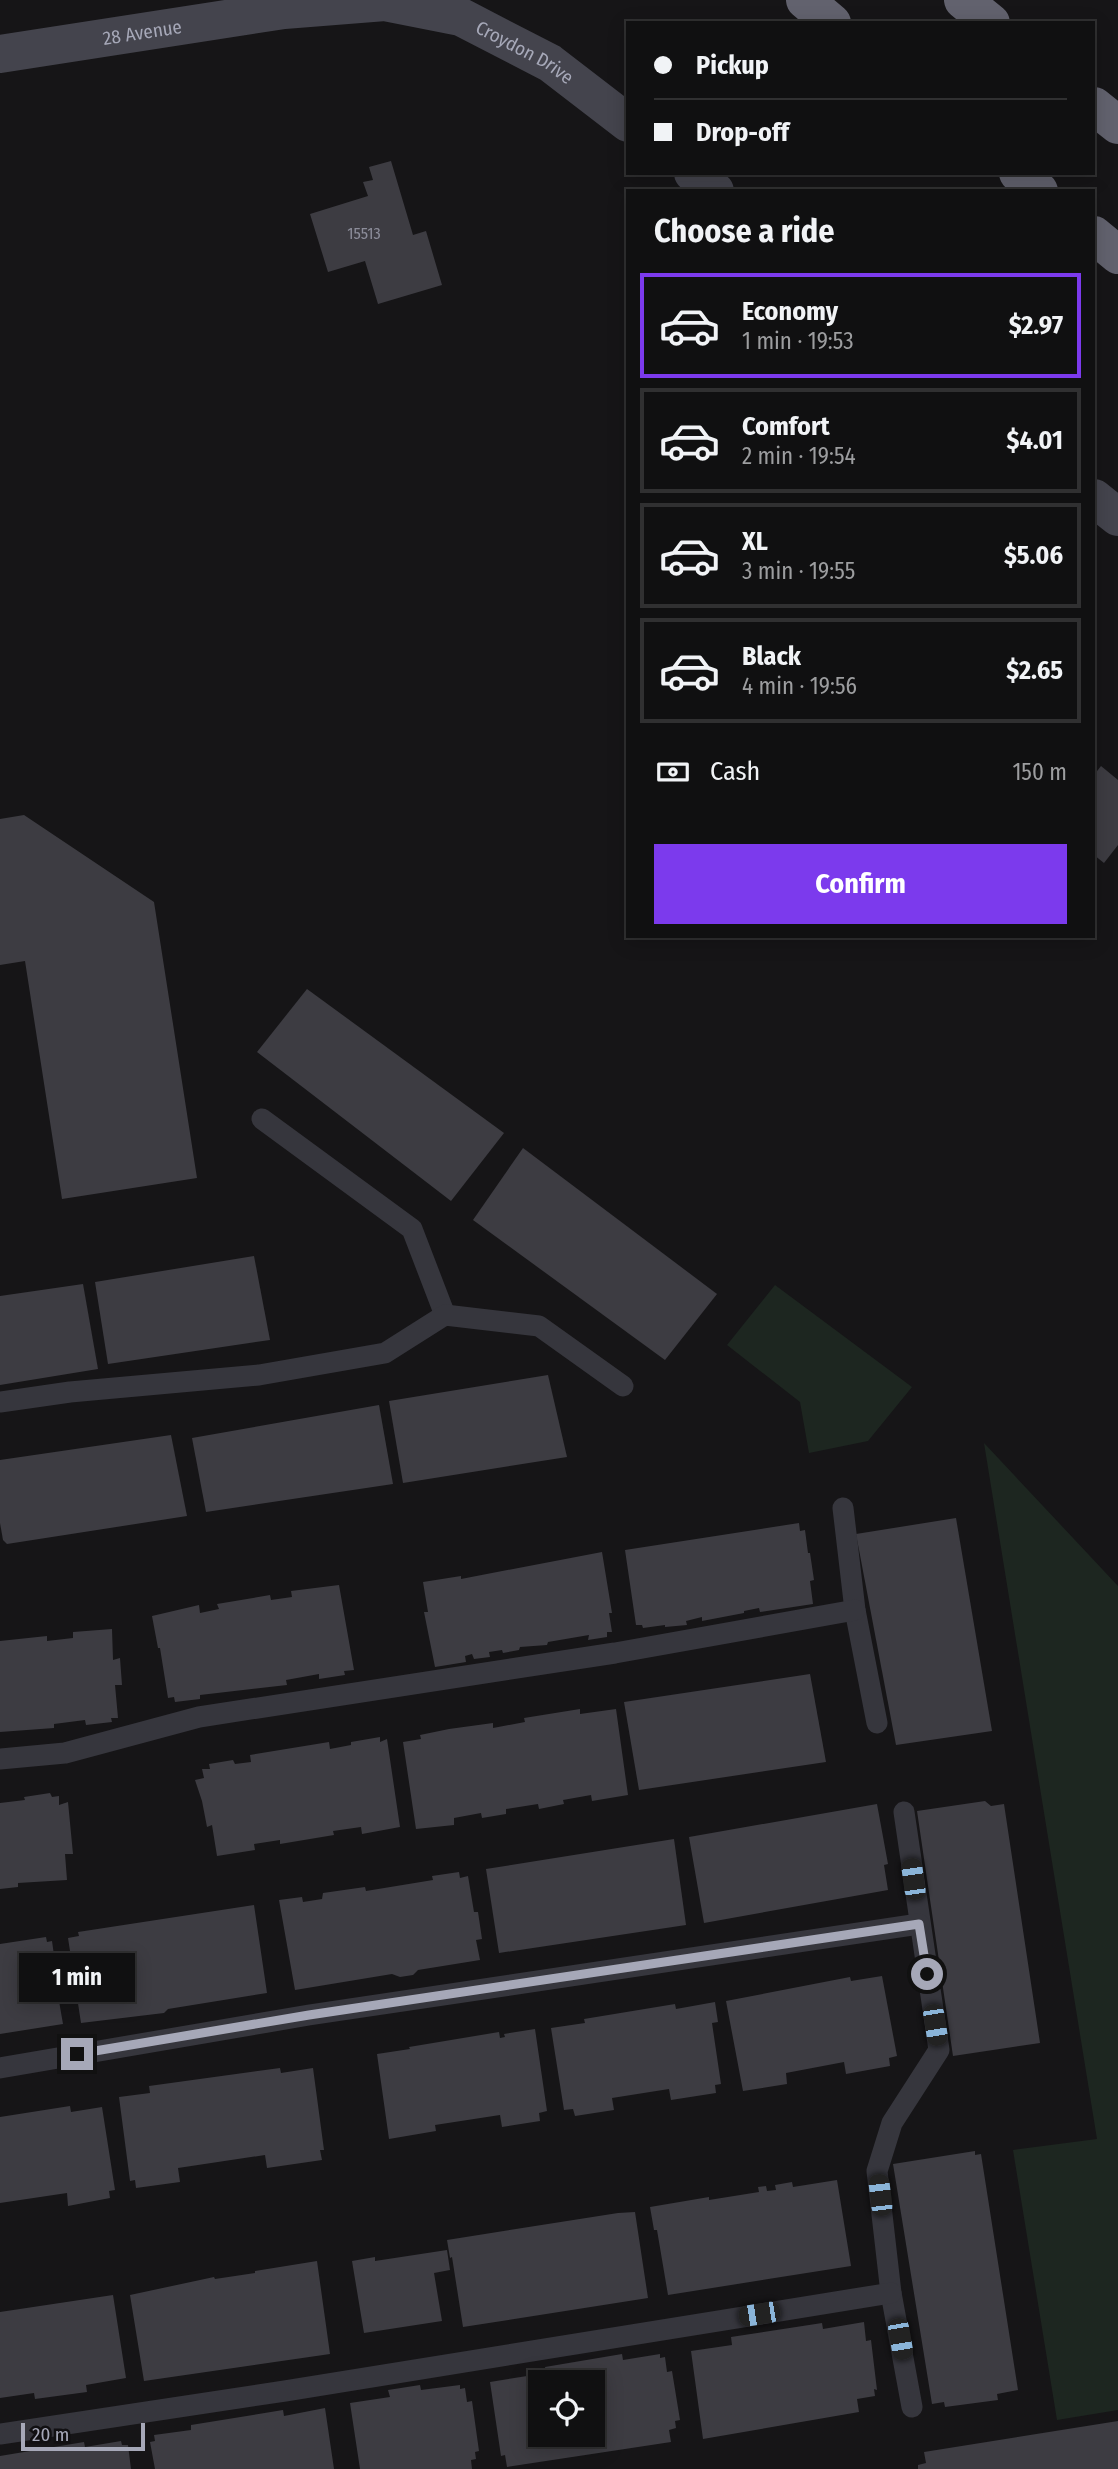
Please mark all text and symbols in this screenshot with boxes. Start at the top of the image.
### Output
street label: 28 Avenue [101,15,183,49]
street label: Croydon Drive [472,15,578,89]
text: Pickup [696,50,769,81]
text: Drop-off [696,117,789,148]
text: Choose a ride [654,212,835,250]
house number: 15513 [347,224,381,243]
icon: car [658,294,721,357]
text: Economy [742,296,838,327]
text: $2.97 [1009,310,1063,341]
text: 1 min · 19:53 [742,327,854,355]
icon: car [658,409,721,472]
text: Comfort [742,411,830,442]
text: $4.01 [1006,425,1063,456]
text: 2 min · 19:54 [742,442,856,470]
icon: car [658,524,721,587]
text: XL [742,526,768,557]
text: $5.06 [1004,540,1063,571]
text: 3 min · 19:55 [742,557,855,585]
icon: car [658,639,721,702]
text: Black [742,641,801,672]
text: $2.65 [1006,655,1063,686]
text: 4 min · 19:56 [742,672,857,700]
icon: cash [654,753,692,791]
text: Cash [710,756,760,787]
text: 150 m [1012,758,1067,786]
button: Confirm [654,844,1067,924]
car [900,1857,927,1901]
callout: 1 min [19,1952,135,2002]
route start [911,1958,943,1990]
text: 1 min [52,1963,102,1991]
car [922,2003,949,2047]
route end [61,2038,93,2070]
car [868,2173,893,2217]
car [737,2300,782,2328]
car [887,2316,914,2362]
map controls [528,2370,605,2447]
button: locate [528,2370,605,2447]
scale bar [21,2420,145,2452]
text: 20 m [32,2423,69,2446]

